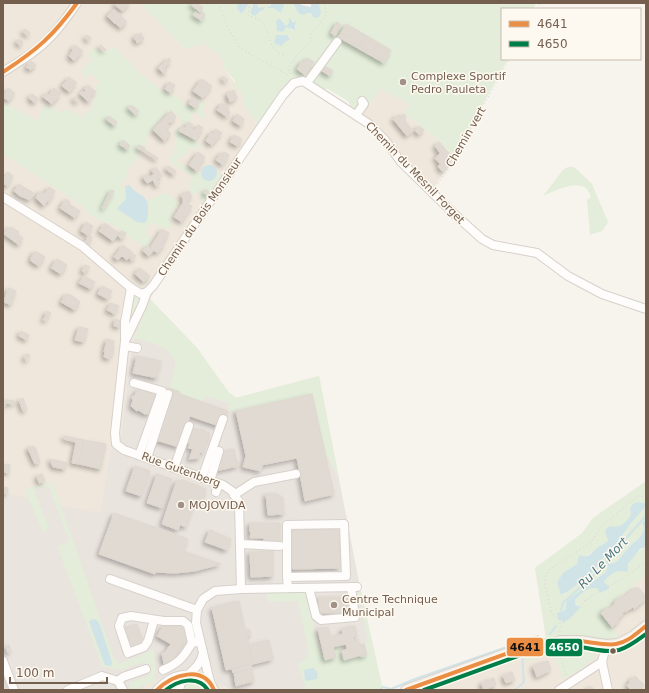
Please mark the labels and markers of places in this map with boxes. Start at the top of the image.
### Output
place label: Complexe Sportif Pedro Pauleta [411,70,507,96]
marker: Complexe Sportif Pedro Pauleta [398,77,408,87]
place label: MOJOVIDA [189,499,246,512]
marker: MOJOVIDA [176,500,186,510]
place label: Centre Technique Municipal [342,593,438,619]
marker: Centre Technique Municipal [329,600,339,610]
unlabelled marker [608,646,618,656]

